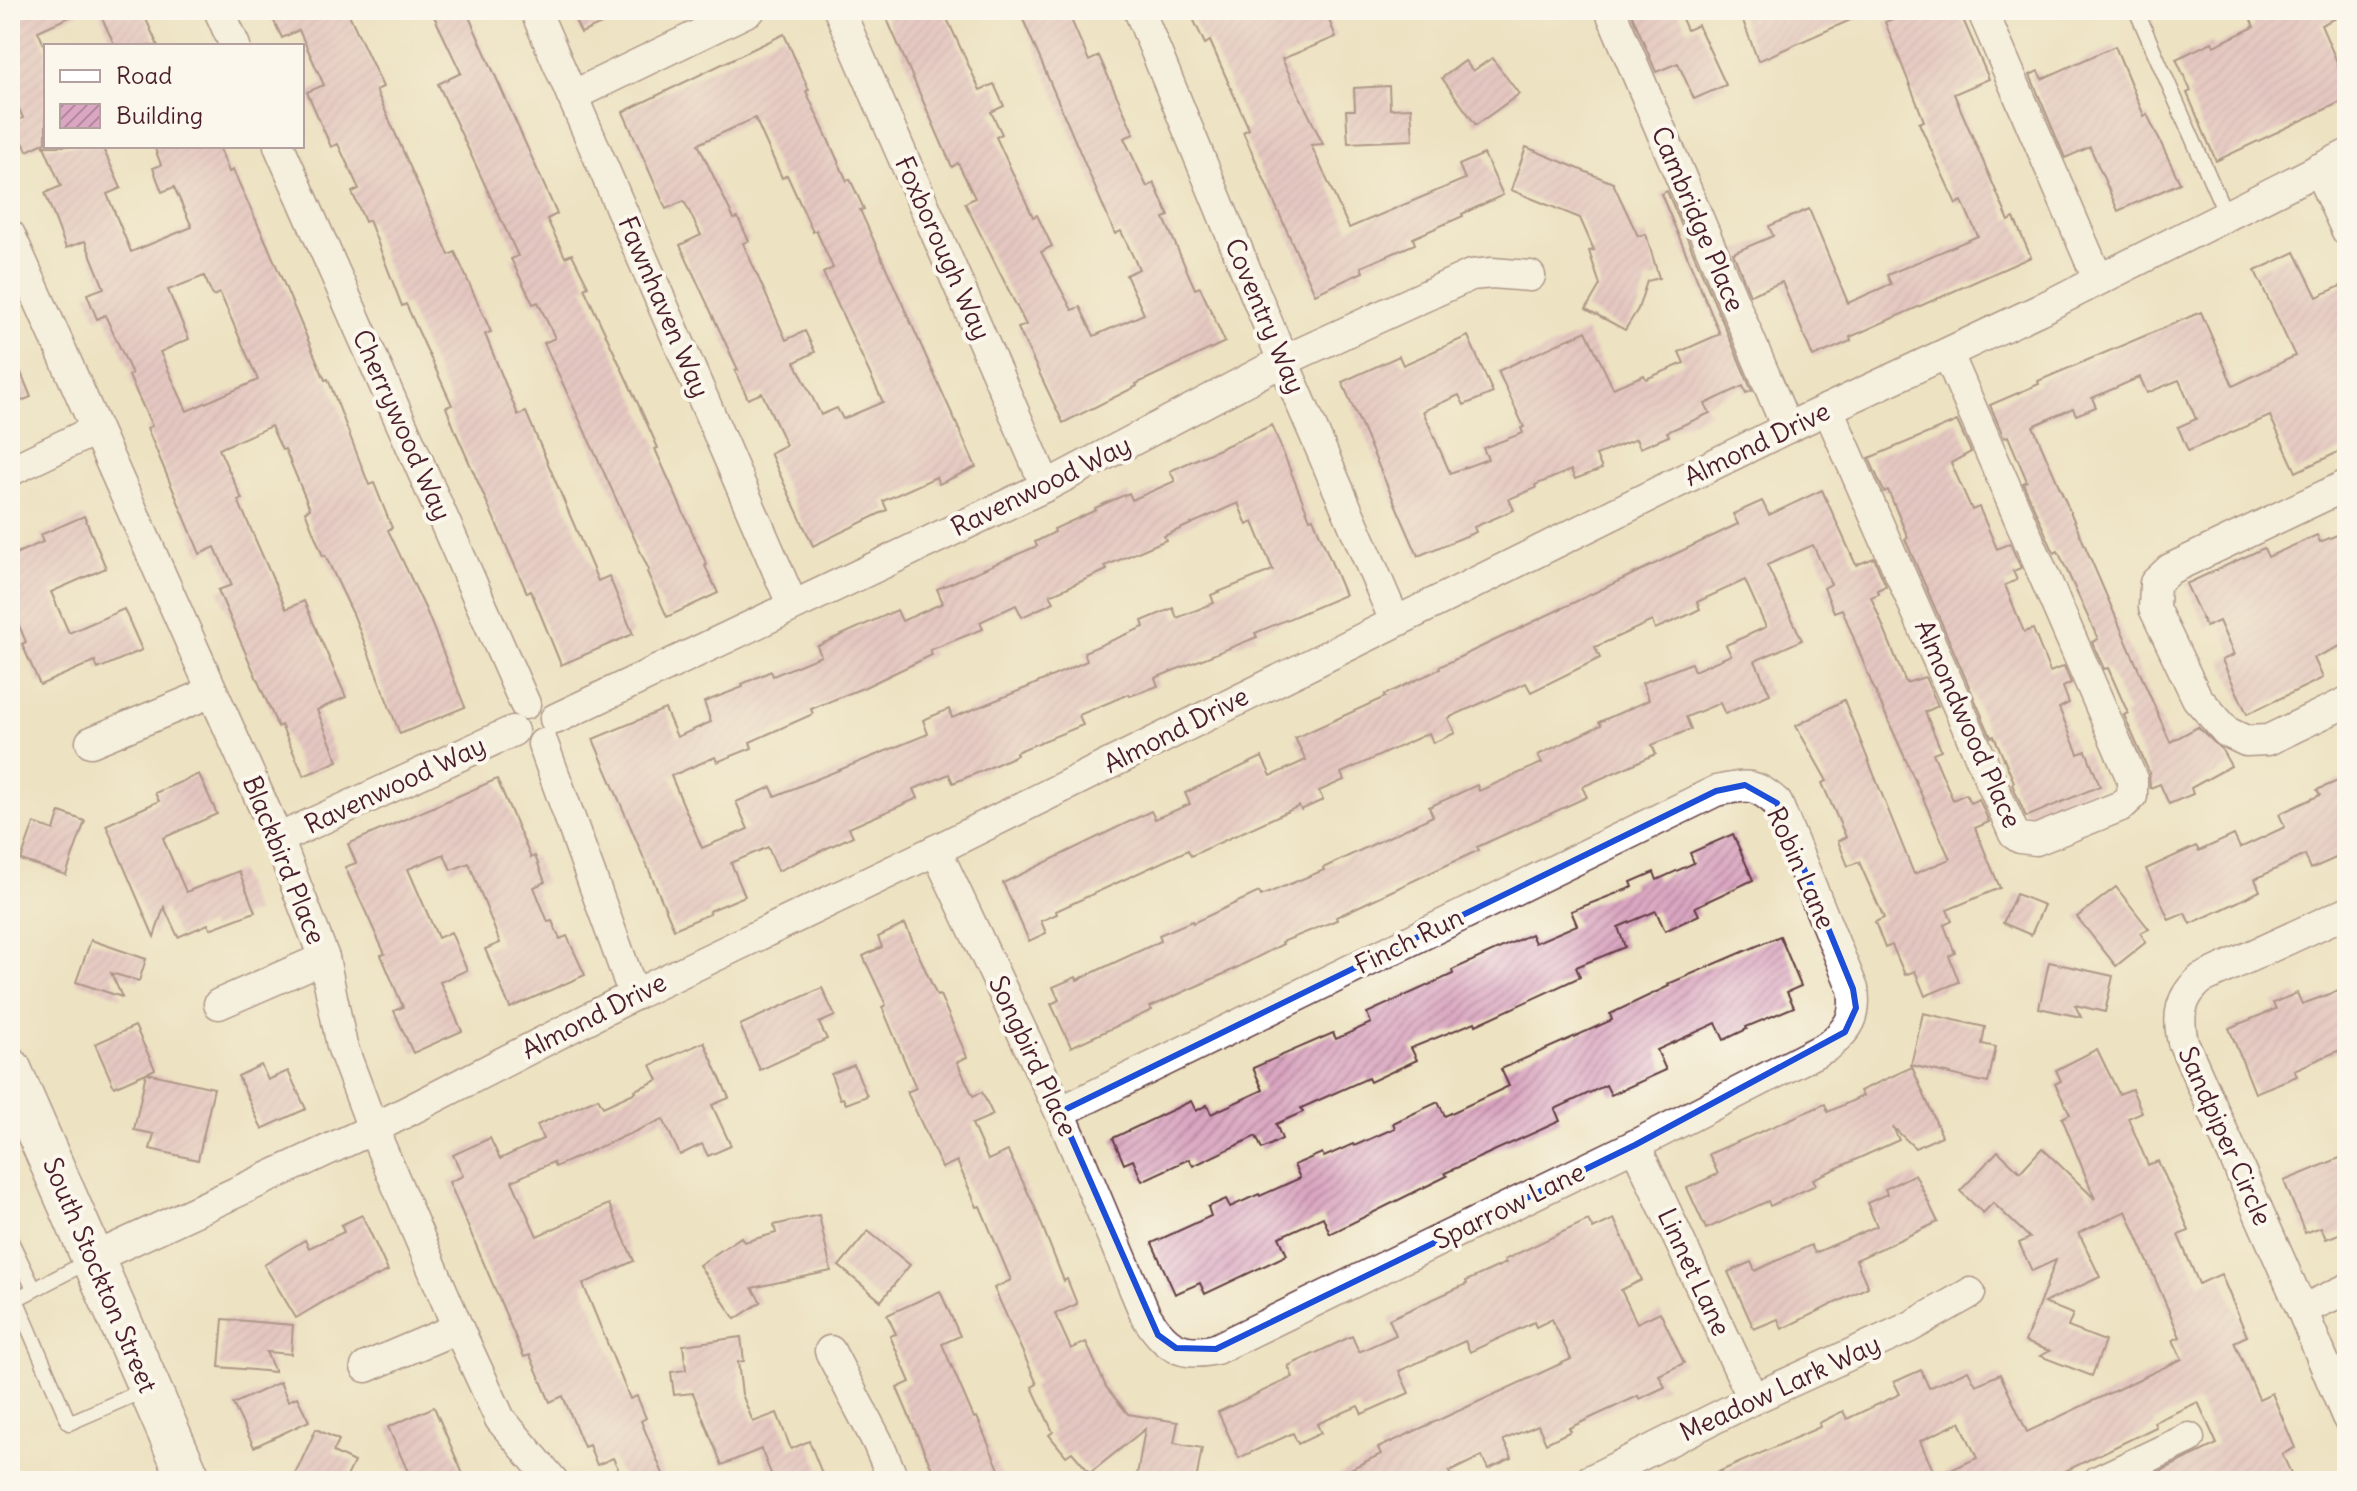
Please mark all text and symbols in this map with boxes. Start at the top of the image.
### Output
legend [44,44,304,148]
text: Road [116,60,172,90]
text: Building [116,100,203,130]
street label: Cambridge Place [1645,121,1752,317]
street label: Foxborough Way [888,151,999,345]
street label: Fawnhaven Way [611,211,718,402]
street label: Coventry Way [1218,233,1313,398]
street label: Cherrywood Way [346,324,459,525]
street label: Almond Drive [1679,394,1835,493]
street label: Ravenwood Way [945,428,1136,543]
street label: Almondwood Place [1908,615,2029,833]
street label: Almond Drive [1098,679,1254,780]
street label: Ravenwood Way [299,728,491,841]
street label: Blackbird Place [236,771,333,949]
street label: Robin Lane [1760,802,1843,934]
street label: Finch Run [1349,900,1468,981]
street label: Almond Drive [516,965,672,1066]
street label: Songbird Place [982,970,1085,1141]
street label: Sandpiper Circle [2171,1041,2280,1230]
street label: South Stockton Street [36,1152,165,1397]
street label: Sparrow Lane [1428,1155,1590,1256]
street label: Linnet Lane [1651,1203,1738,1341]
street label: Meadow Lark Way [1674,1327,1885,1448]

